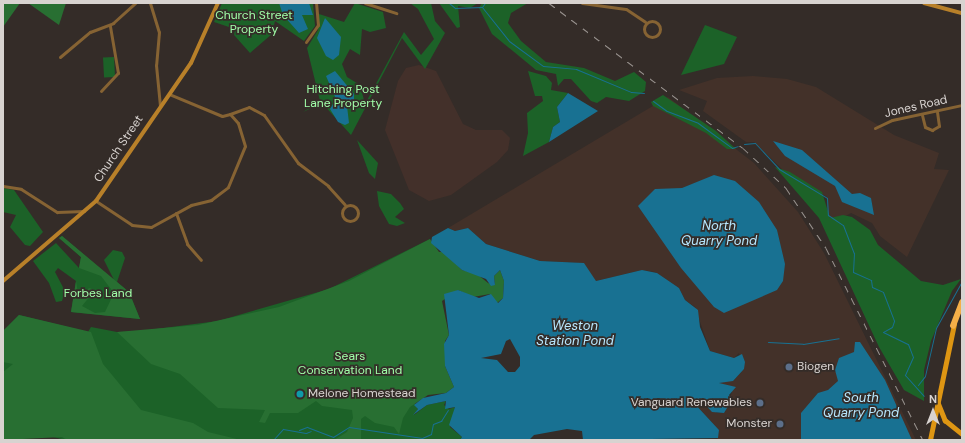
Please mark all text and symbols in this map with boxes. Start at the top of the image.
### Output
park label: Church Street Property [215,9,293,37]
park label: Hitching Post Lane Property [304,83,382,111]
street label: Jones Road [883,93,949,121]
street label: Church Street [91,113,147,185]
water label: North Quarry Pond [681,219,757,250]
park label: Forbes Land [64,287,132,301]
water label: Weston Station Pond [536,319,614,350]
park label: Sears Conservation Land [298,350,402,378]
place label: Biogen [797,360,834,374]
marker: Biogen [784,362,794,372]
place label: Melone Homestead [308,387,416,401]
marker: Melone Homestead [295,389,305,399]
water label: South Quarry Pond [823,391,899,422]
north arrow [913,391,953,431]
text: N [929,392,937,406]
place label: Vanguard Renewables [631,396,752,410]
marker: Vanguard Renewables [755,398,765,408]
place label: Monster [726,417,772,431]
marker: Monster [775,419,785,429]

